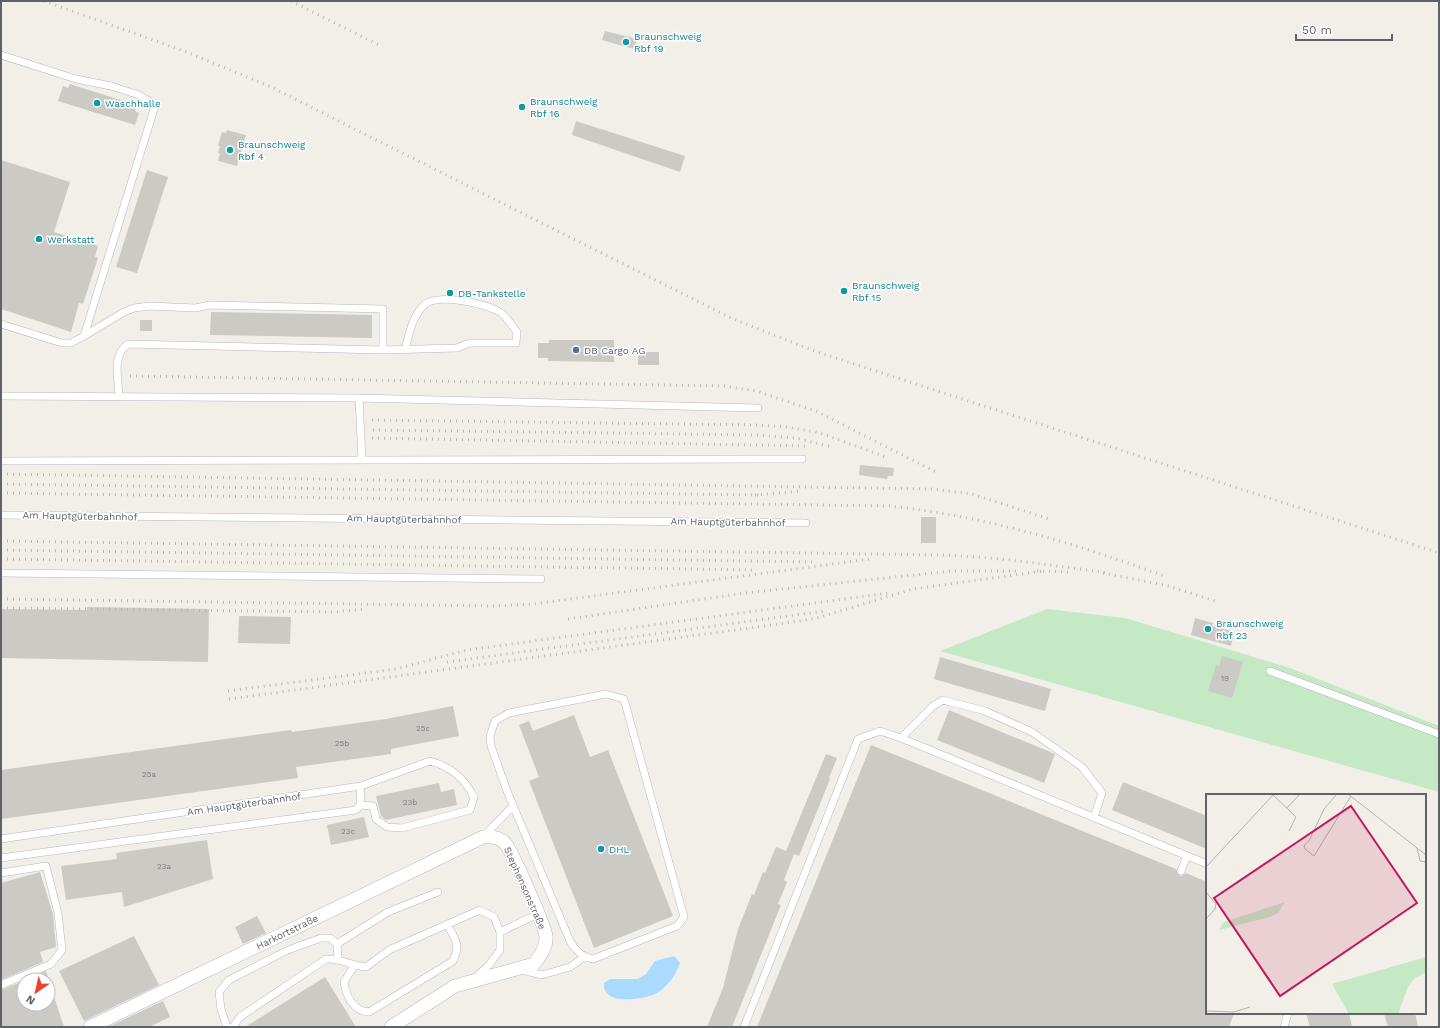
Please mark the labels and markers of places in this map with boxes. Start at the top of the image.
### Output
place label: Braunschweig Rbf 19 [634,31,702,54]
marker: Braunschweig Rbf 19 [621,37,631,47]
place label: Braunschweig Rbf 16 [530,96,598,119]
marker: Waschhalle [92,98,102,108]
place label: Waschhalle [105,98,161,109]
marker: Braunschweig Rbf 16 [517,102,527,112]
place label: Braunschweig Rbf 4 [238,139,306,162]
marker: Braunschweig Rbf 4 [225,145,235,155]
marker: Werkstatt [34,234,44,244]
place label: Werkstatt [47,234,95,245]
place label: Braunschweig Rbf 15 [852,280,920,303]
marker: Braunschweig Rbf 15 [839,286,849,296]
marker: DB-Tankstelle [445,288,455,298]
place label: DB-Tankstelle [458,288,526,299]
marker: DB Cargo AG [571,345,581,355]
place label: DB Cargo AG [584,345,645,356]
place label: Braunschweig Rbf 23 [1216,618,1284,641]
marker: Braunschweig Rbf 23 [1203,624,1213,634]
marker: DHL [596,844,606,854]
place label: DHL [609,844,630,855]

